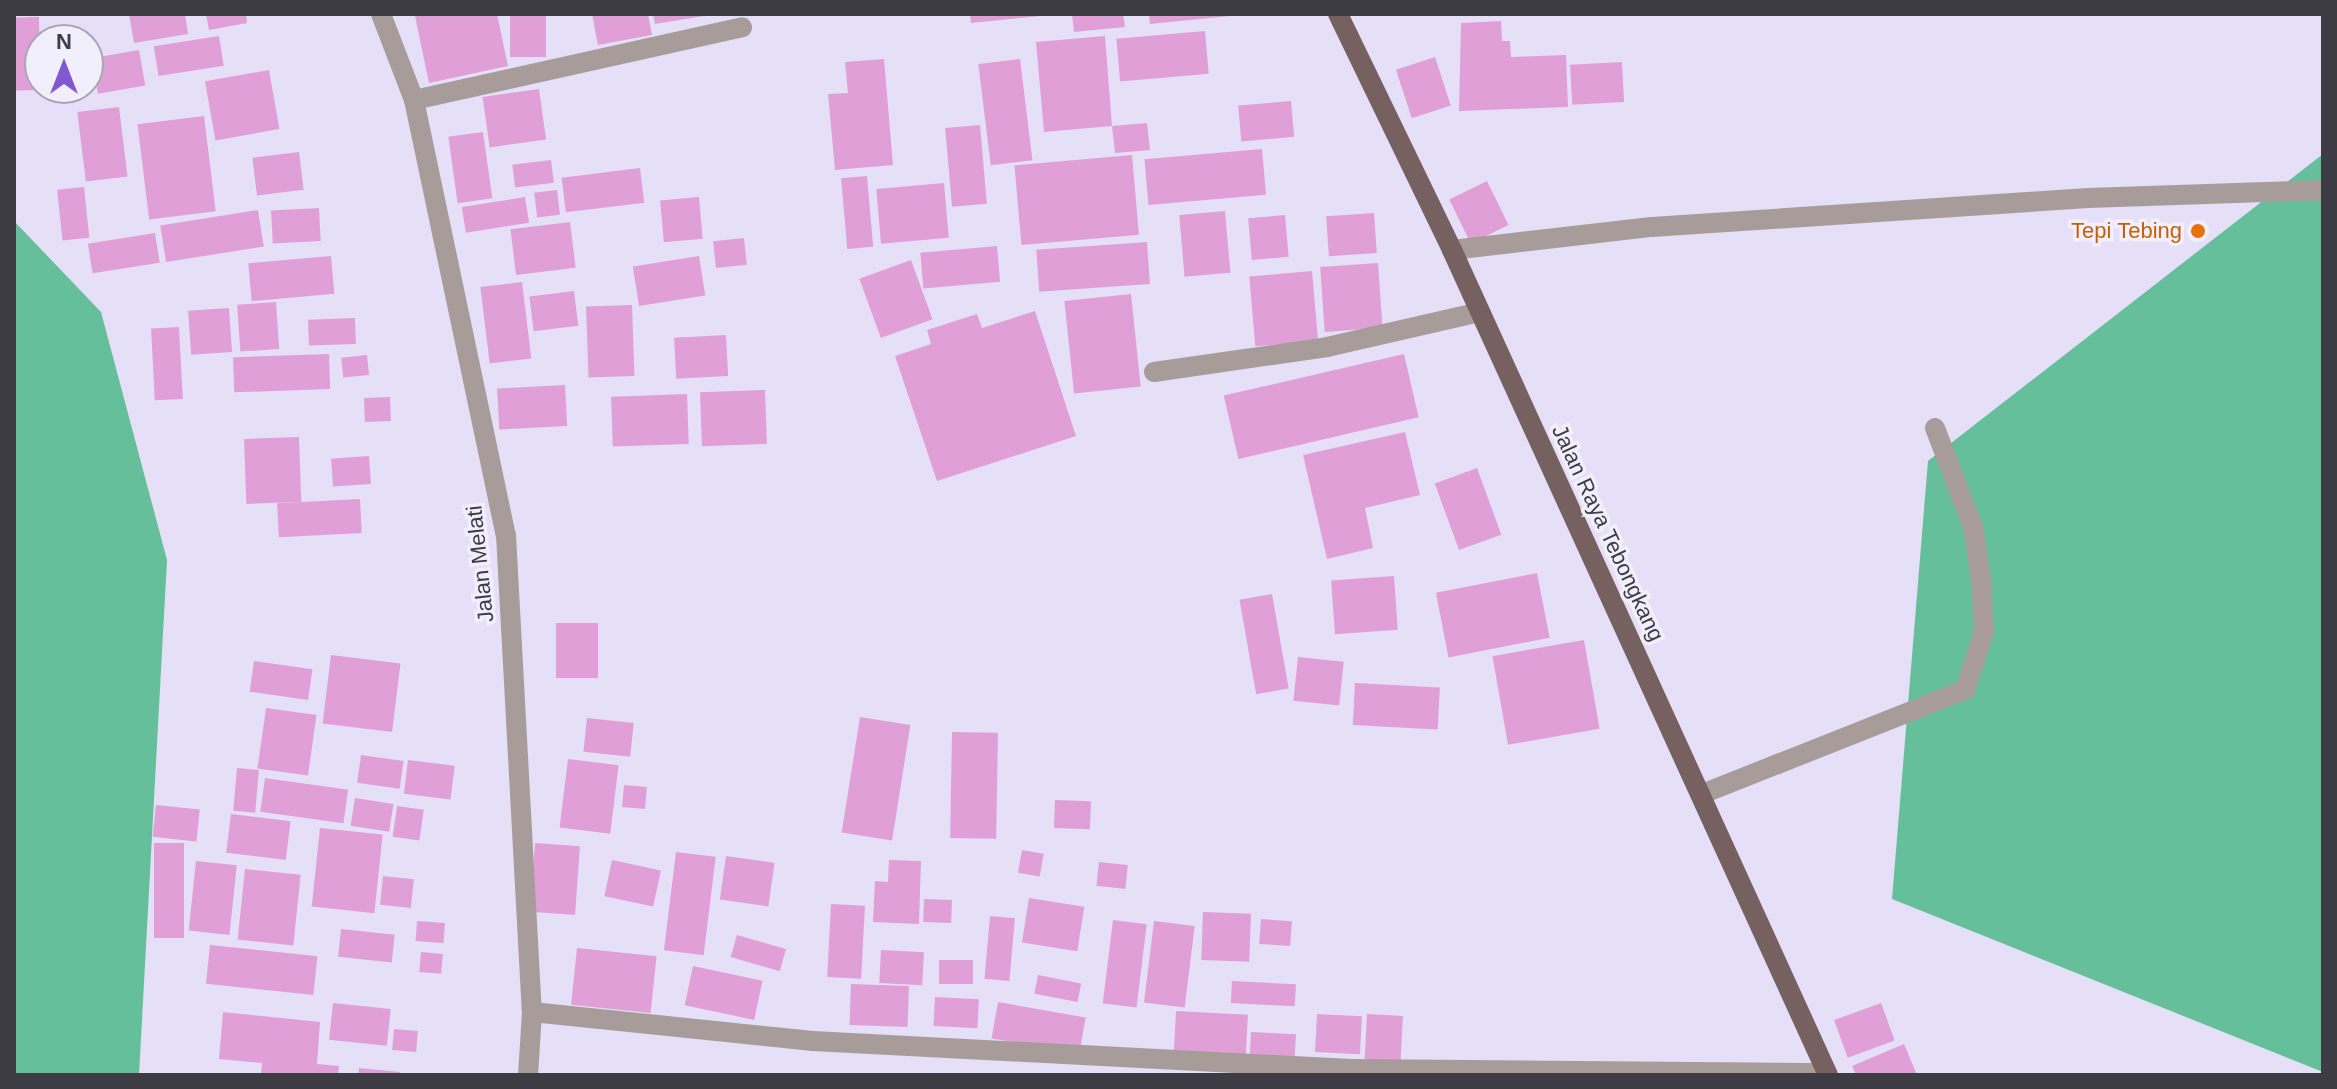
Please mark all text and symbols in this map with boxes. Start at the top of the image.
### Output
north arrow [24,24,104,104]
text: N [56,29,72,54]
place label: Tepi Tebing [2071,218,2182,244]
marker: Tepi Tebing [2189,222,2207,240]
street label: Jalan Raya Tebongkang [1546,420,1670,646]
street label: Jalan Melati [461,504,499,624]

